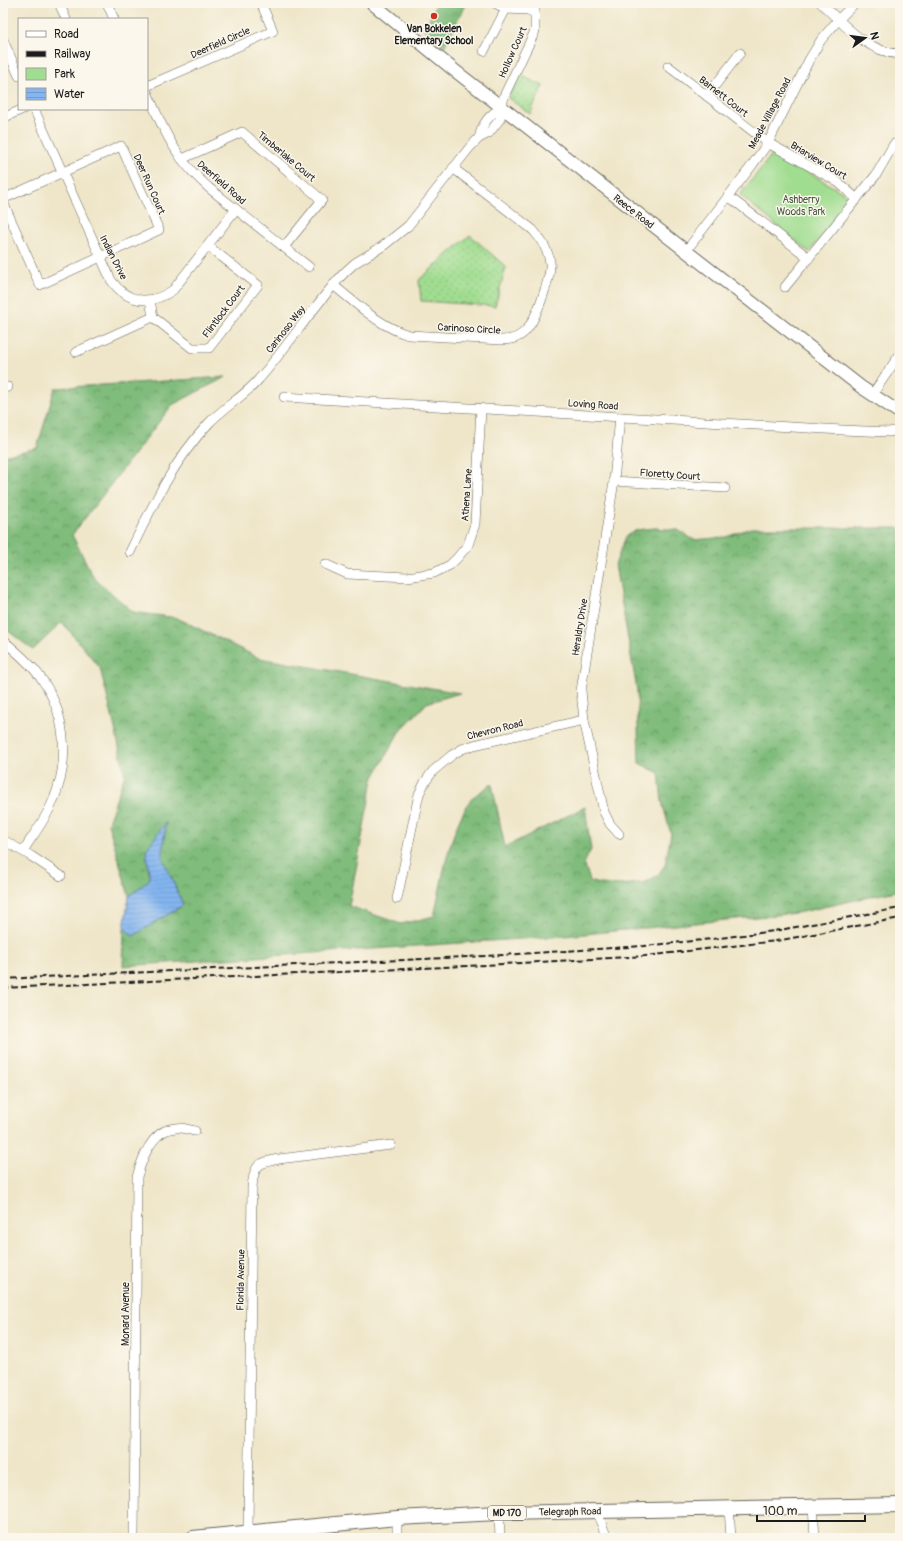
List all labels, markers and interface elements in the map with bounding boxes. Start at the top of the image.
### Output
marker: Van Bokkelen Elementary School [429,11,439,21]
legend [18,18,148,110]
north arrow [845,18,885,58]
place label: Van Bokkelen Elementary School [395,23,474,47]
street label: Deerfield Circle [189,24,252,61]
street label: Hollow Court [496,24,530,80]
text: Road [54,27,79,42]
text: N [867,31,882,41]
text: Railway [54,47,90,62]
text: Park [54,67,75,82]
street label: Barnett Court [696,74,751,120]
street label: Meade Village Road [746,76,794,151]
text: Water [54,87,85,102]
street label: Timberlake Court [255,129,318,185]
street label: Briarview Court [788,139,850,183]
street label: Deer Run Court [130,152,168,217]
street label: Deerfield Road [195,158,248,207]
street label: Reece Road [611,192,656,232]
park label: Ashberry Woods Park [777,194,826,218]
street label: Indian Drive [97,233,130,282]
street label: Flintlock Court [200,282,248,340]
street label: Carinoso Way [264,303,308,356]
street label: Carinoso Circle [437,321,501,337]
street label: Loving Road [567,397,619,413]
street label: Floretty Court [639,467,702,483]
street label: Athena Lane [459,468,475,522]
street label: Heraldry Drive [570,598,590,657]
street label: Chevron Road [466,717,525,743]
street label: Florida Avenue [234,1249,248,1311]
street label: Monard Avenue [120,1282,132,1346]
scale bar [757,1497,865,1523]
text: 100 m [763,1504,798,1519]
street label: Telegraph Road [539,1505,602,1519]
road number: MD 170 [488,1506,526,1520]

